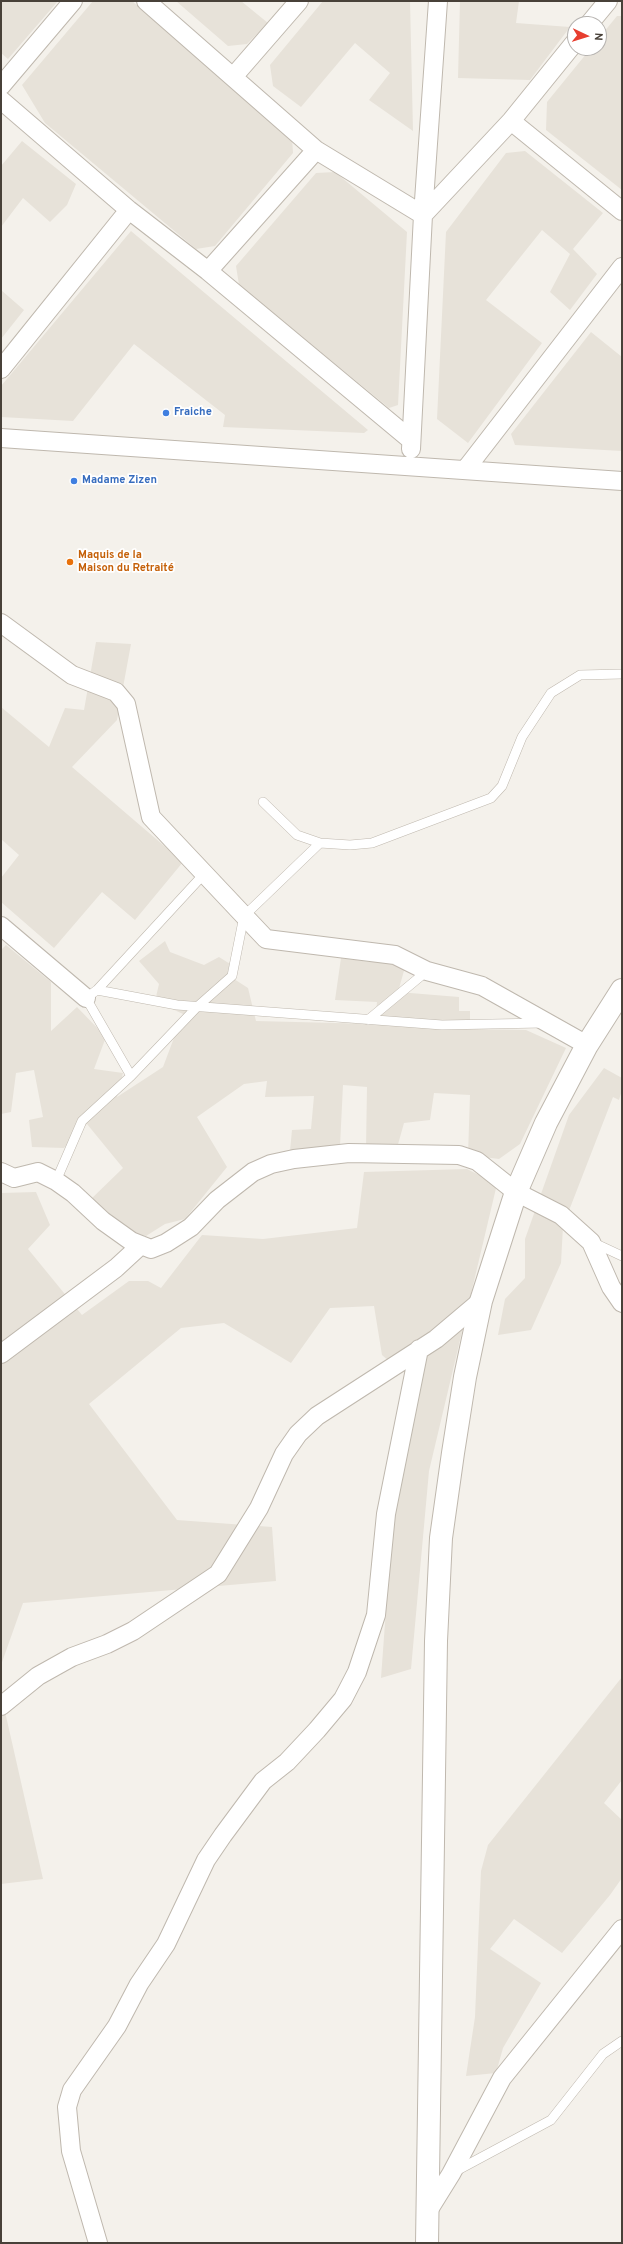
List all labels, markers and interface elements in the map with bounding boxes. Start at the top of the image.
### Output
north arrow [567,16,607,56]
text: N [591,32,605,41]
place label: Fraiche [174,406,212,420]
marker: Fraiche [161,408,171,418]
place label: Madame Zizen [82,474,157,488]
marker: Madame Zizen [69,476,79,486]
place label: Maquis de la Maison du Retraité [78,549,174,575]
marker: Maquis de la Maison du Retraité [65,557,75,567]

